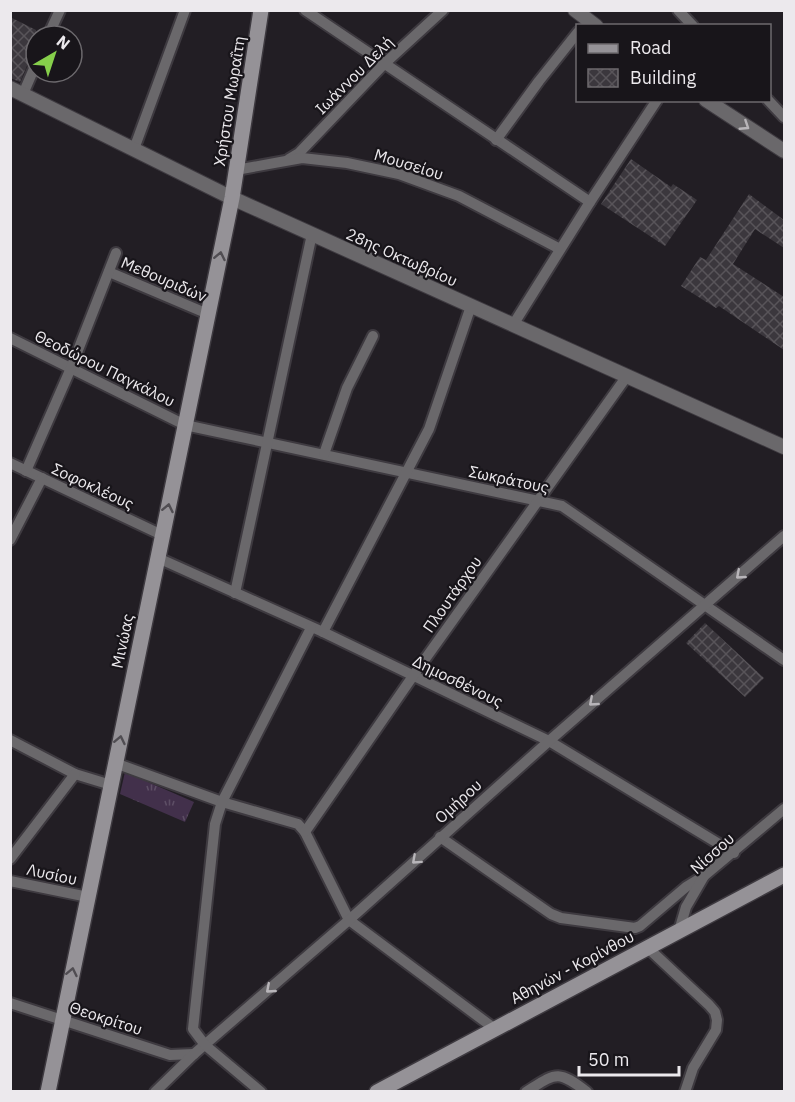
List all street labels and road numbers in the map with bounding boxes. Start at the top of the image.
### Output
street label: Ιωάννου Δελή [311,32,397,118]
street label: Χρήστου Μωραΐτη [209,34,249,168]
street label: Μουσείου [372,144,446,184]
street label: 28ης Οκτωβρίου [343,224,461,290]
street label: Μεθουριδών [118,252,210,306]
street label: Θεοδώρου Παγκάλου [31,325,179,411]
street label: Σοφοκλέους [49,458,138,514]
street label: Σωκράτους [467,461,551,497]
street label: Πλουτάρχου [418,552,486,636]
street label: Μινώας [106,612,138,670]
street label: Δημοσθένους [409,650,507,712]
street label: Ομήρου [430,775,486,827]
street label: Νίσσου [686,828,738,878]
street label: Λυσίου [25,859,79,889]
street label: Αθηνών - Κορίνθου [507,926,637,1008]
street label: Θεοκρίτου [67,997,145,1039]

